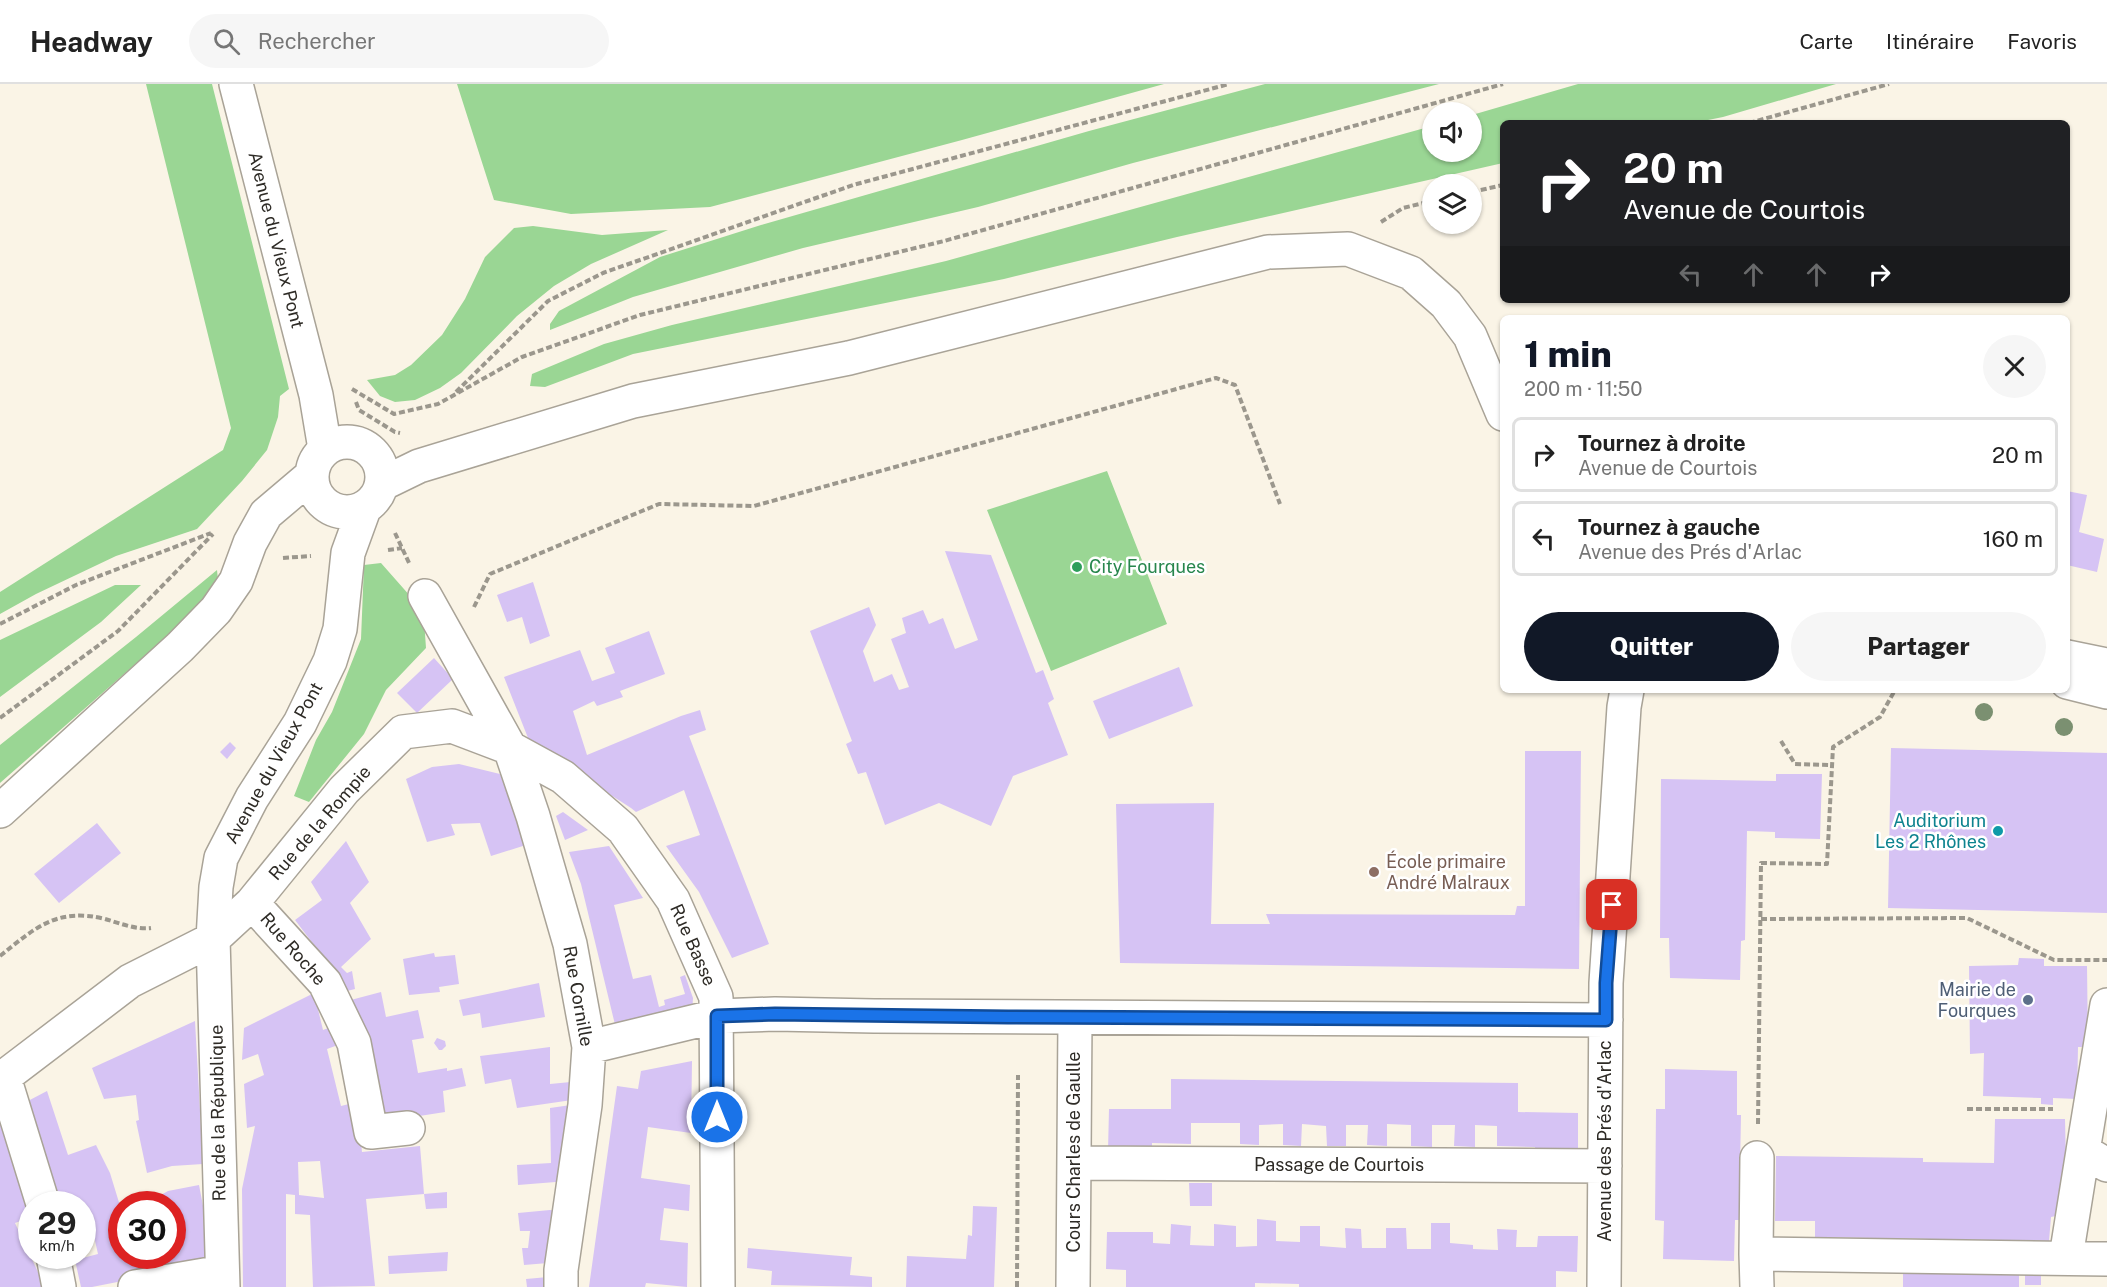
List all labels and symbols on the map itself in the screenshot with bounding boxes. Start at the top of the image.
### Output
street label: Avenue du Vieux Pont [244,149,309,330]
place label: City Fourques [1089,556,1205,577]
marker: City Fourques [1070,560,1084,574]
street label: Avenue du Vieux Pont [220,678,327,847]
street label: Rue de la Rompie [264,761,375,884]
place label: Auditorium Les 2 Rhônes [1875,810,1986,852]
marker: Auditorium Les 2 Rhônes [1991,824,2005,838]
place label: École primaire André Malraux [1386,850,1510,893]
marker: École primaire André Malraux [1367,865,1381,879]
pin [1586,879,1637,930]
street label: Rue Basse [666,901,721,989]
street label: Rue Roche [256,908,331,989]
street label: Rue Cornille [559,944,598,1048]
place label: Mairie de Fourques [1938,979,2016,1021]
marker: Mairie de Fourques [2021,993,2035,1007]
street label: Rue de la République [205,1024,230,1202]
street label: Avenue des Prés d'Arlac [1594,1040,1615,1242]
street label: Cours Charles de Gaulle [1063,1052,1084,1252]
position arrow [685,1085,749,1149]
street label: Passage de Courtois [1254,1154,1424,1175]
speed limit sign: 30 [108,1191,186,1269]

